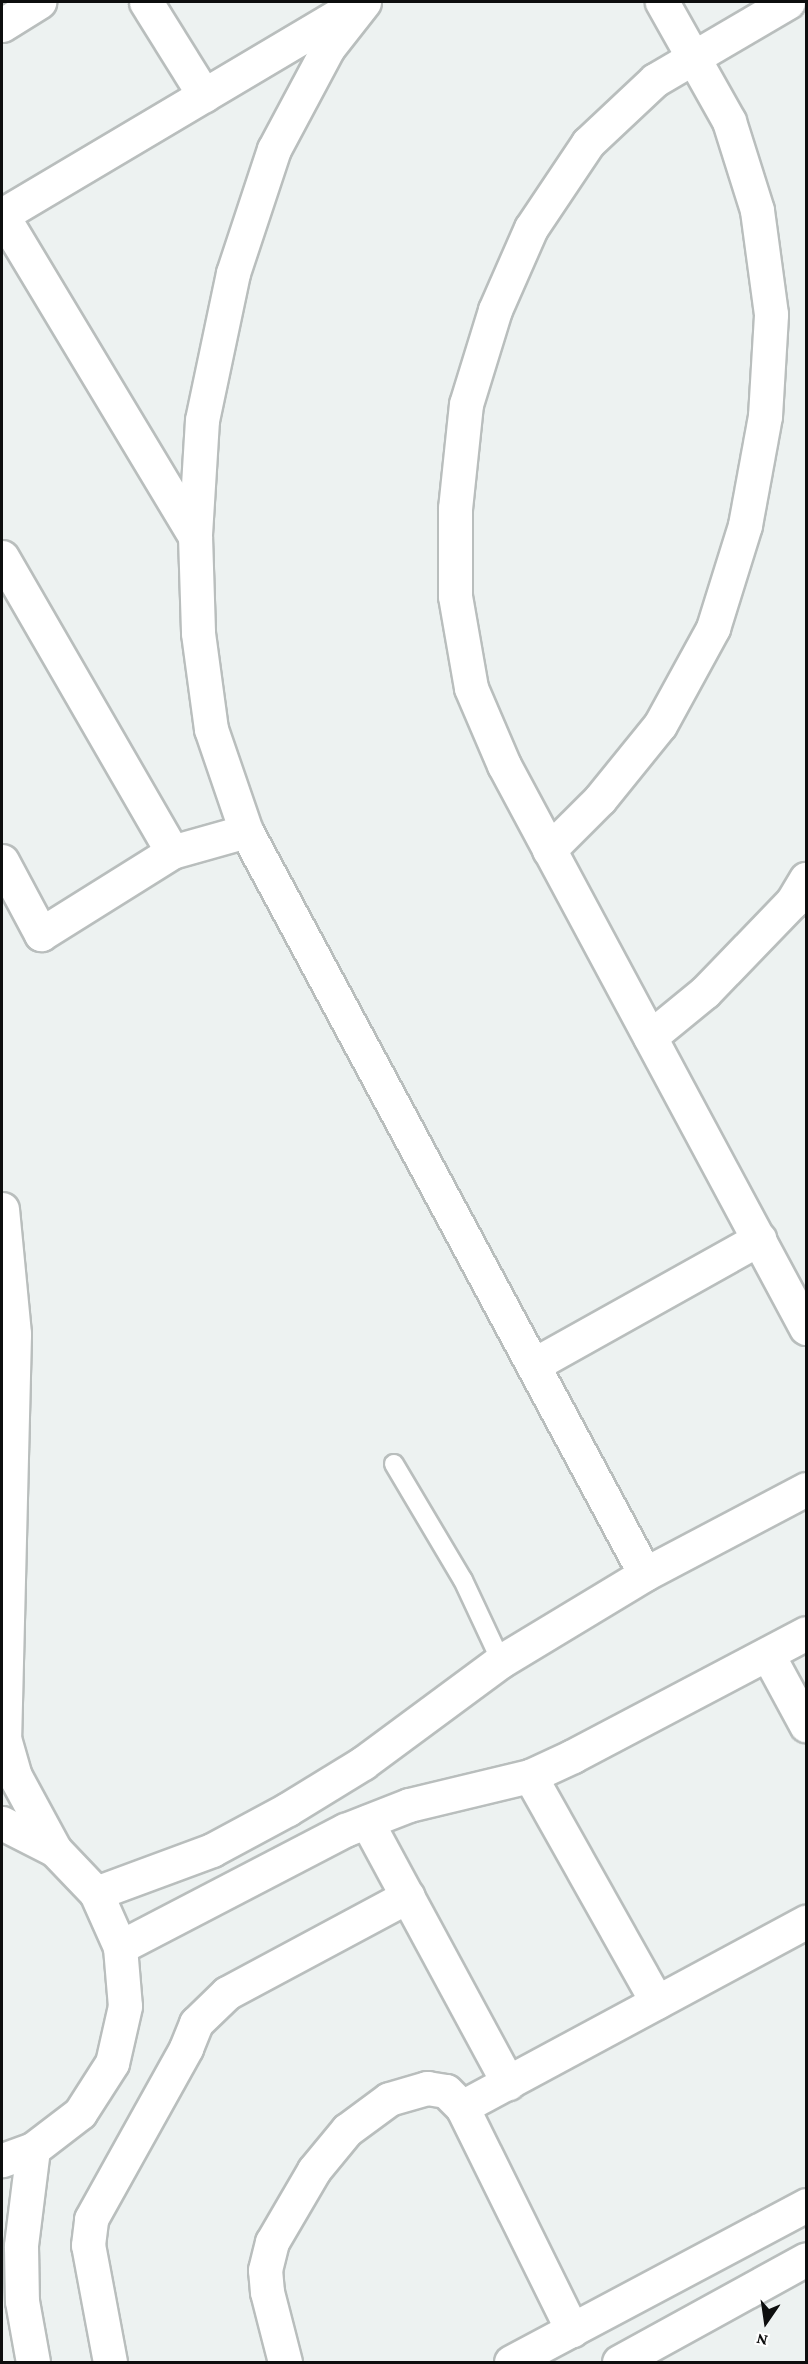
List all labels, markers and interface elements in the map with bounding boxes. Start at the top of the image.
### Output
north arrow [736,2292,796,2352]
text: N [755,2331,769,2350]

